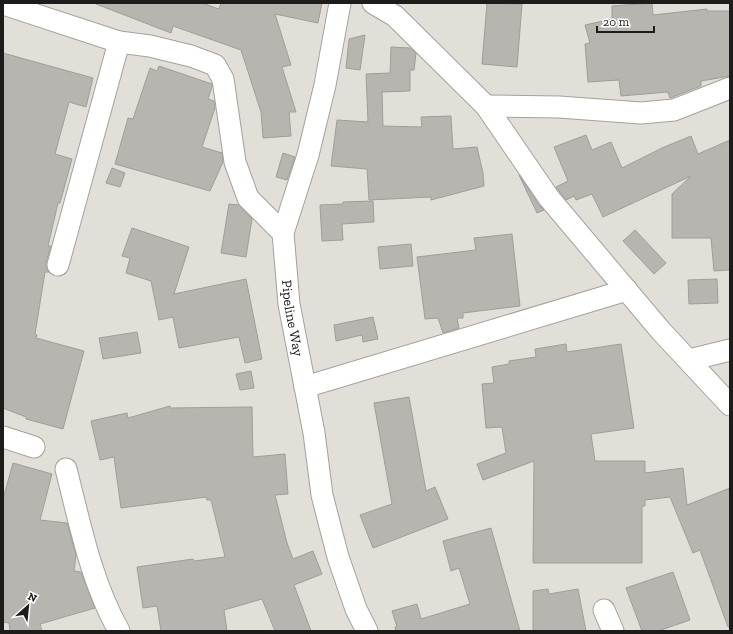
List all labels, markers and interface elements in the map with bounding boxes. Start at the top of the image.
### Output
scale bar [597,8,654,34]
text: 20 m [603,15,630,29]
street label: Pipeline Way [278,279,308,359]
north arrow [8,586,48,626]
text: N [26,590,40,606]

